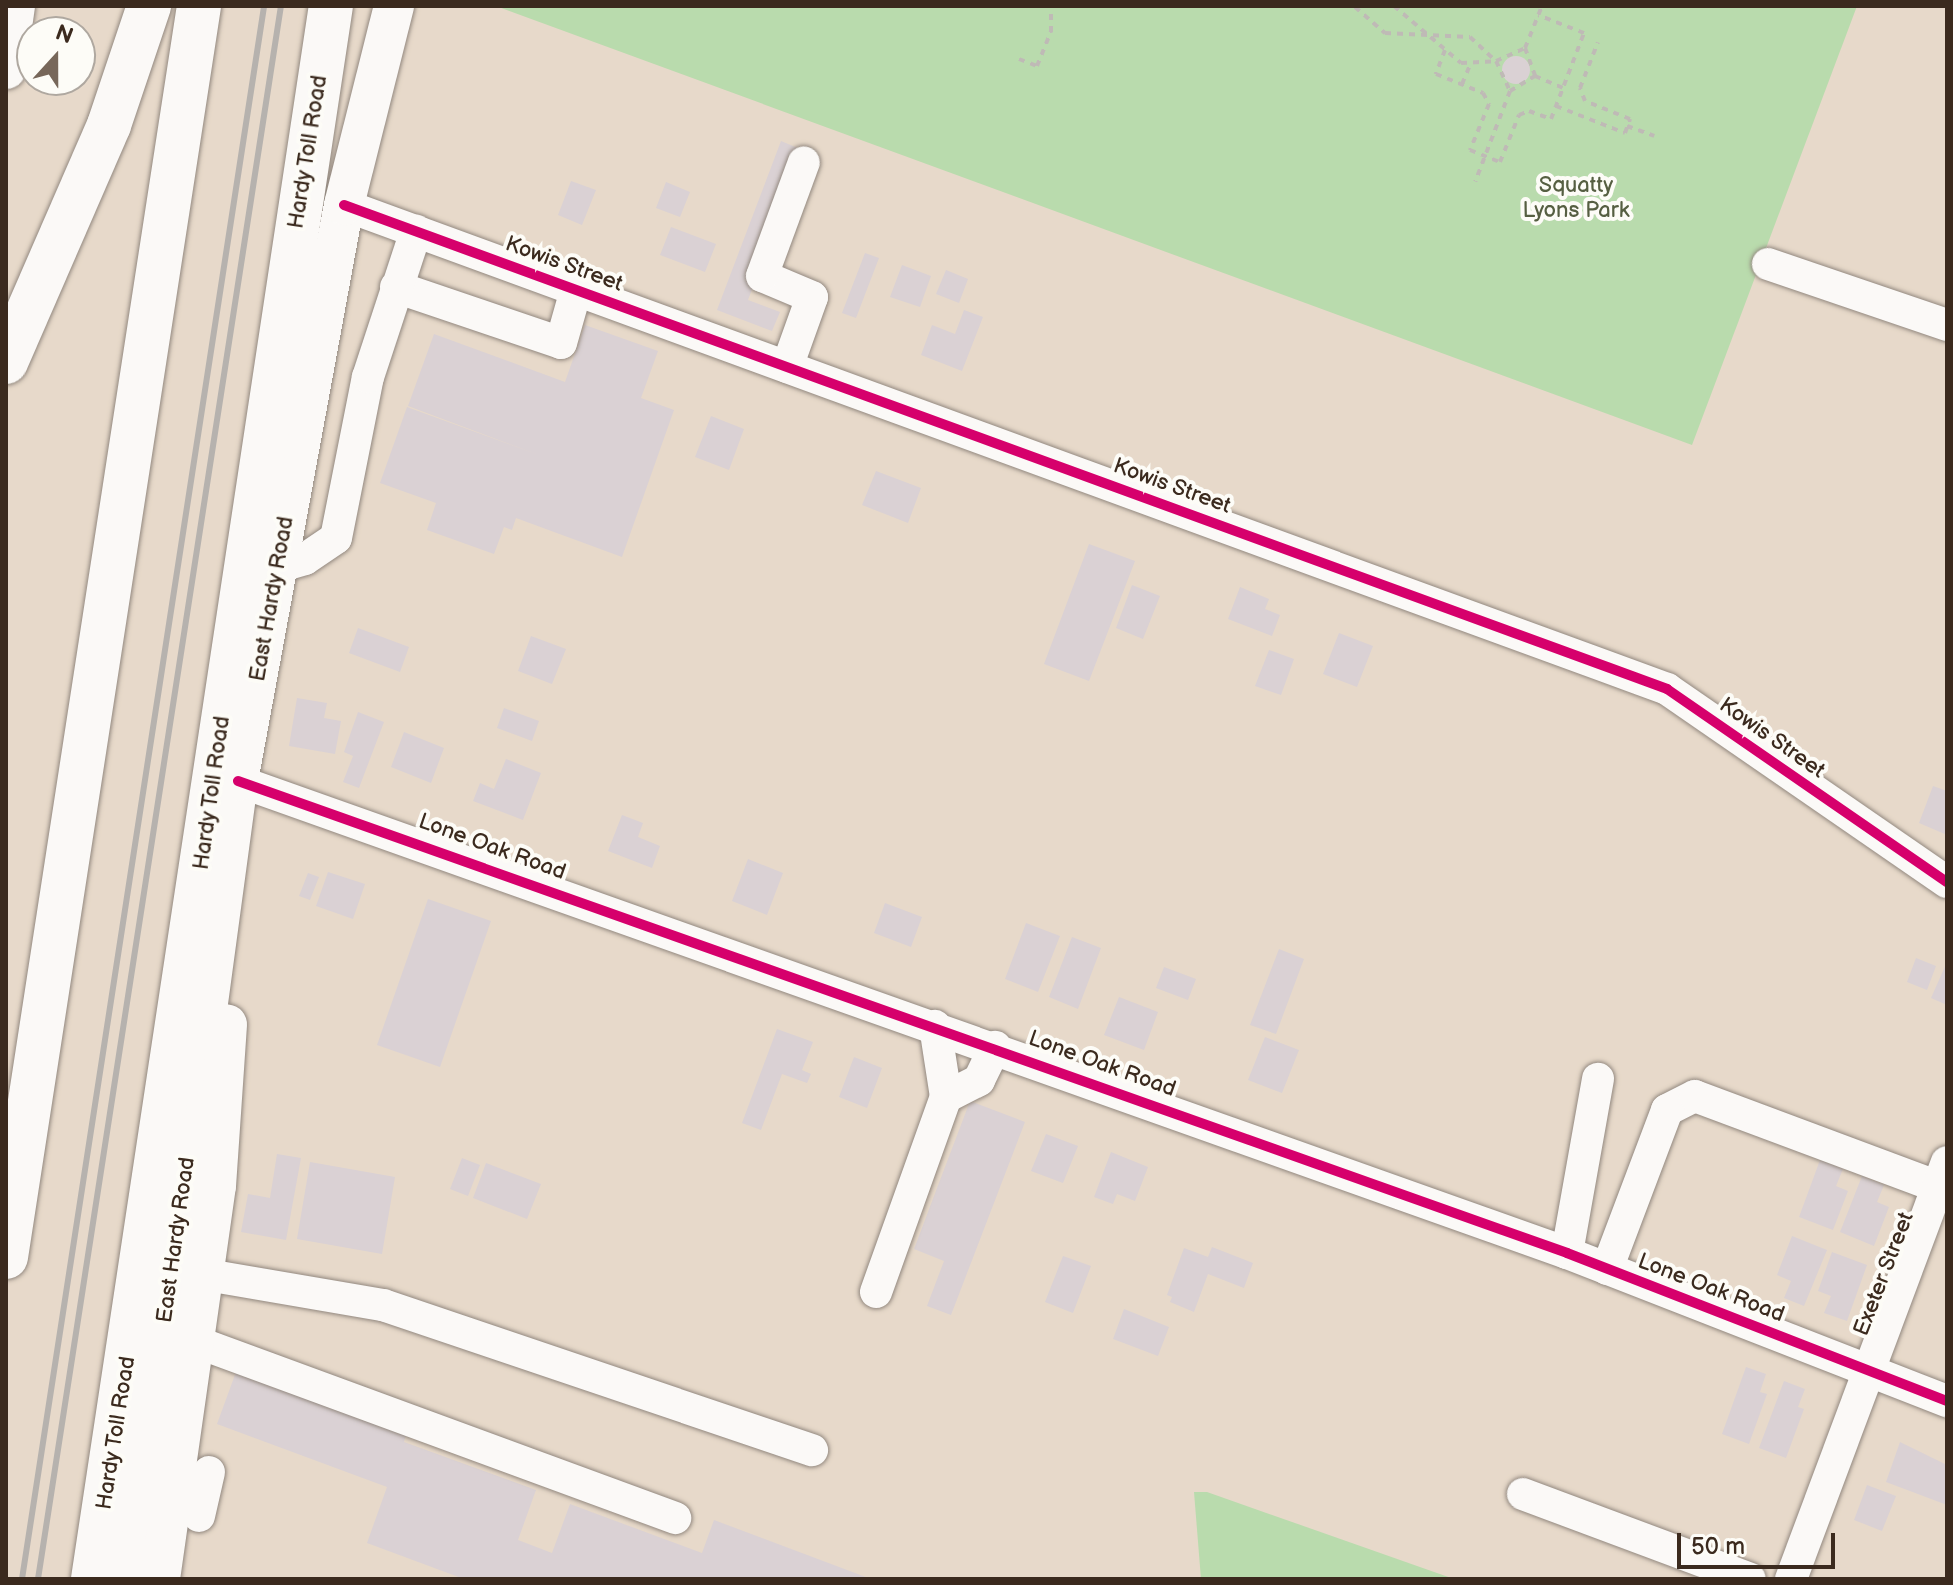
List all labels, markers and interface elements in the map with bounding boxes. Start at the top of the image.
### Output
north arrow [16,16,96,96]
text: N [52,19,77,51]
street label: Hardy Toll Road [283,72,333,232]
park label: Squatty Lyons Park [1523,172,1629,224]
street label: Kowis Street [501,230,627,298]
street label: Kowis Street [1109,452,1235,520]
street label: East Hardy Road [244,514,300,684]
street label: Kowis Street [1714,692,1830,784]
street label: Hardy Toll Road [188,713,236,873]
street label: Lone Oak Road [415,808,569,886]
street label: Lone Oak Road [1025,1025,1179,1103]
street label: East Hardy Road [151,1155,201,1325]
street label: Exeter Street [1848,1208,1920,1340]
street label: Lone Oak Road [1634,1248,1788,1328]
street label: Hardy Toll Road [91,1353,141,1513]
scale bar [1681,1517,1839,1567]
text: 50 m [1691,1532,1745,1561]

